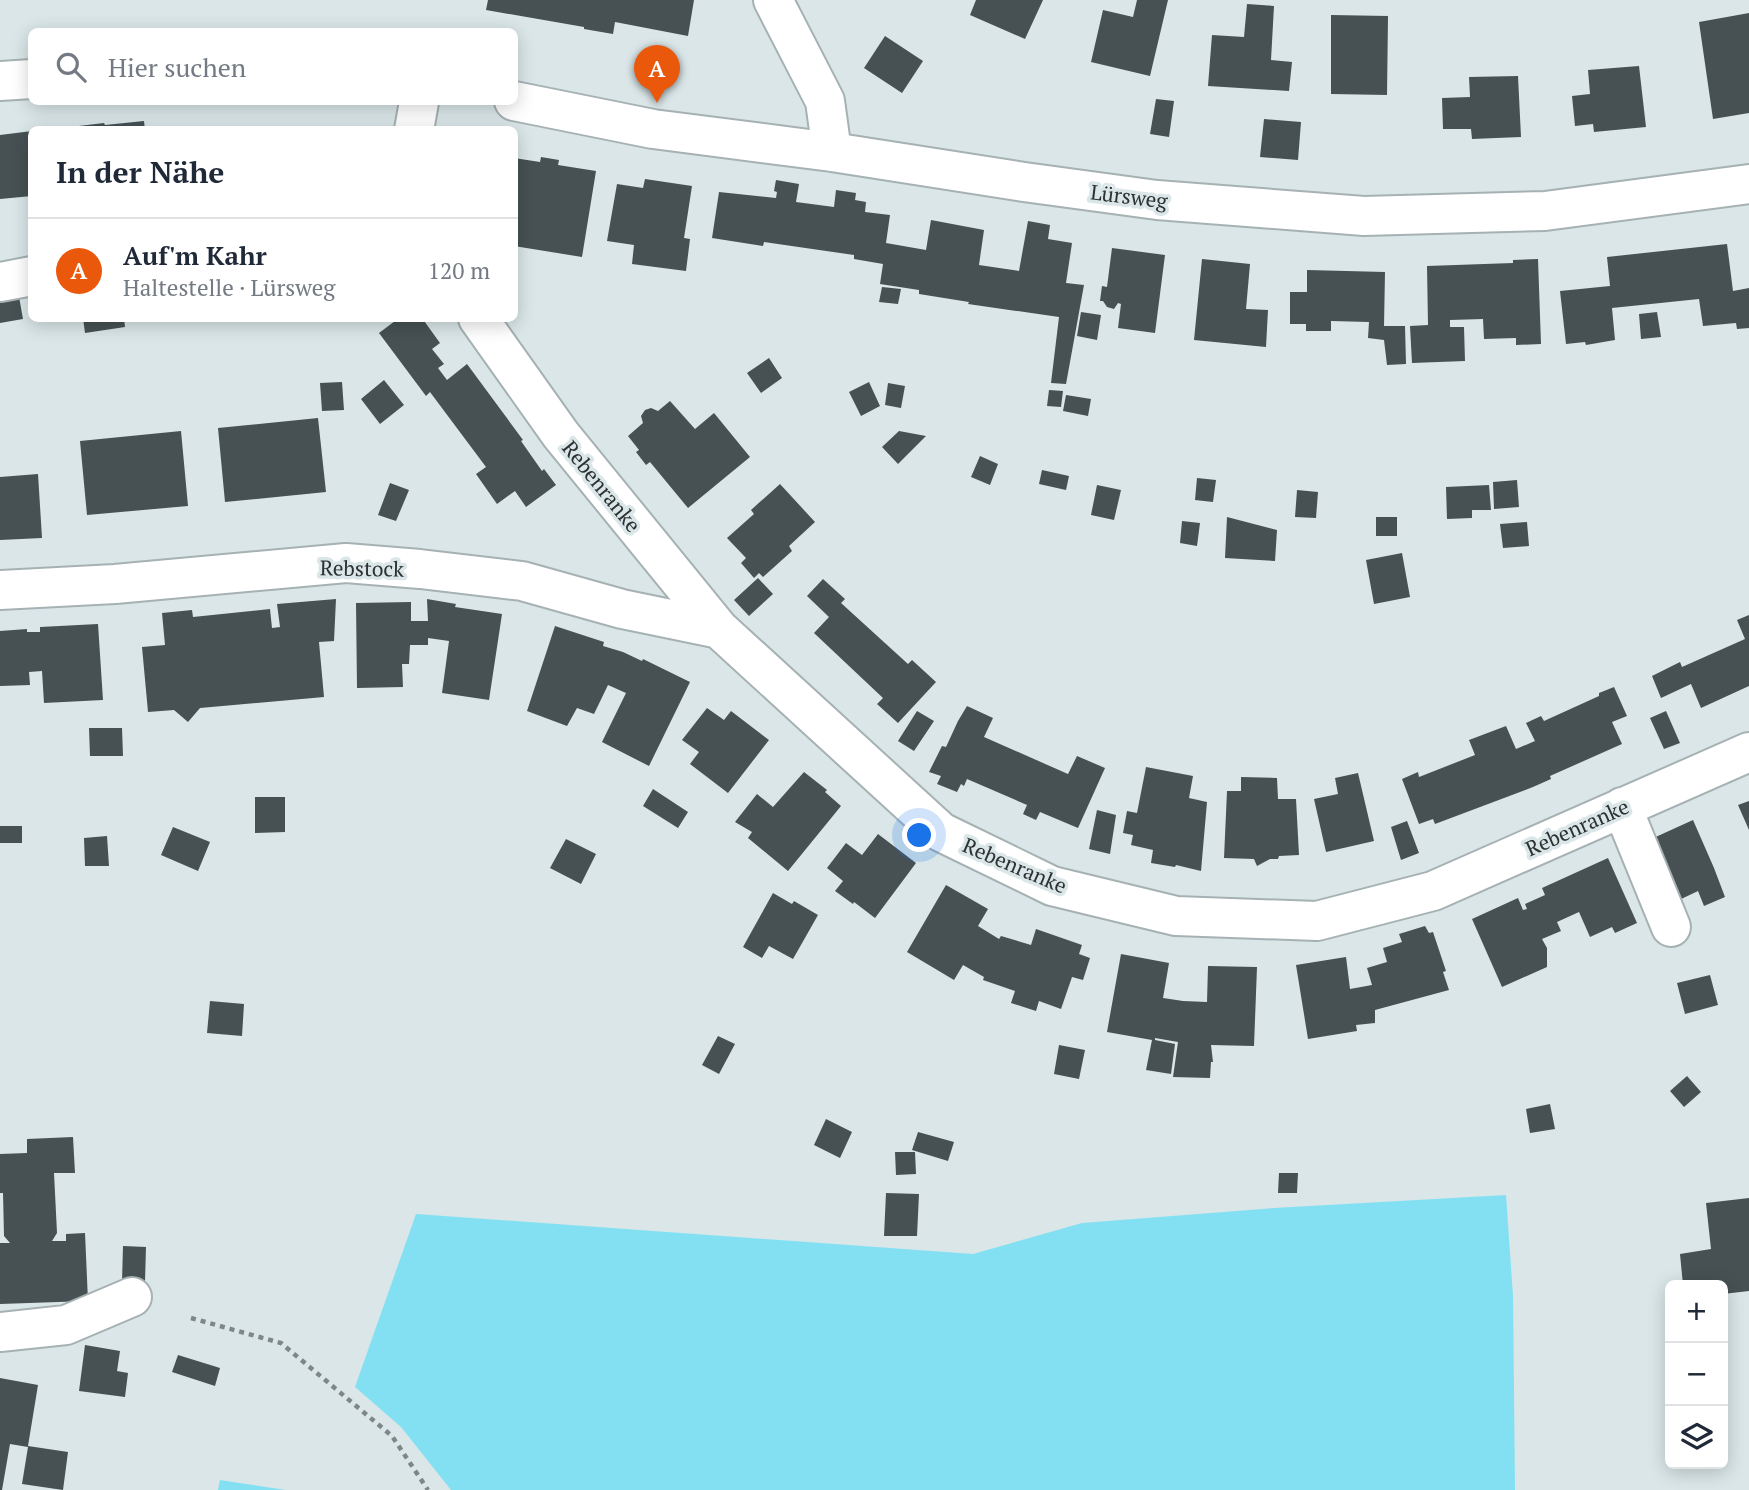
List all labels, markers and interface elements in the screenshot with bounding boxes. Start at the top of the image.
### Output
search box [28,28,518,105]
pin: A [634,45,680,103]
icon: search [52,48,90,86]
text: Hier suchen [108,50,246,84]
text: In der Nähe [56,152,224,192]
street label: Lürsweg [1089,177,1170,215]
text: Auf'm Kahr [123,238,267,272]
text: A [71,255,87,286]
text: 120 m [428,255,490,286]
text: Haltestelle · Lürsweg [123,272,335,303]
street label: Rebenranke [556,434,648,538]
street label: Rebstock [320,553,404,583]
street label: Rebenranke [1521,792,1633,862]
your location [902,818,936,852]
street label: Rebenranke [959,831,1071,899]
map controls [1665,1280,1728,1469]
button: + [1665,1280,1728,1343]
button: − [1665,1343,1728,1406]
button: layers [1665,1406,1728,1469]

